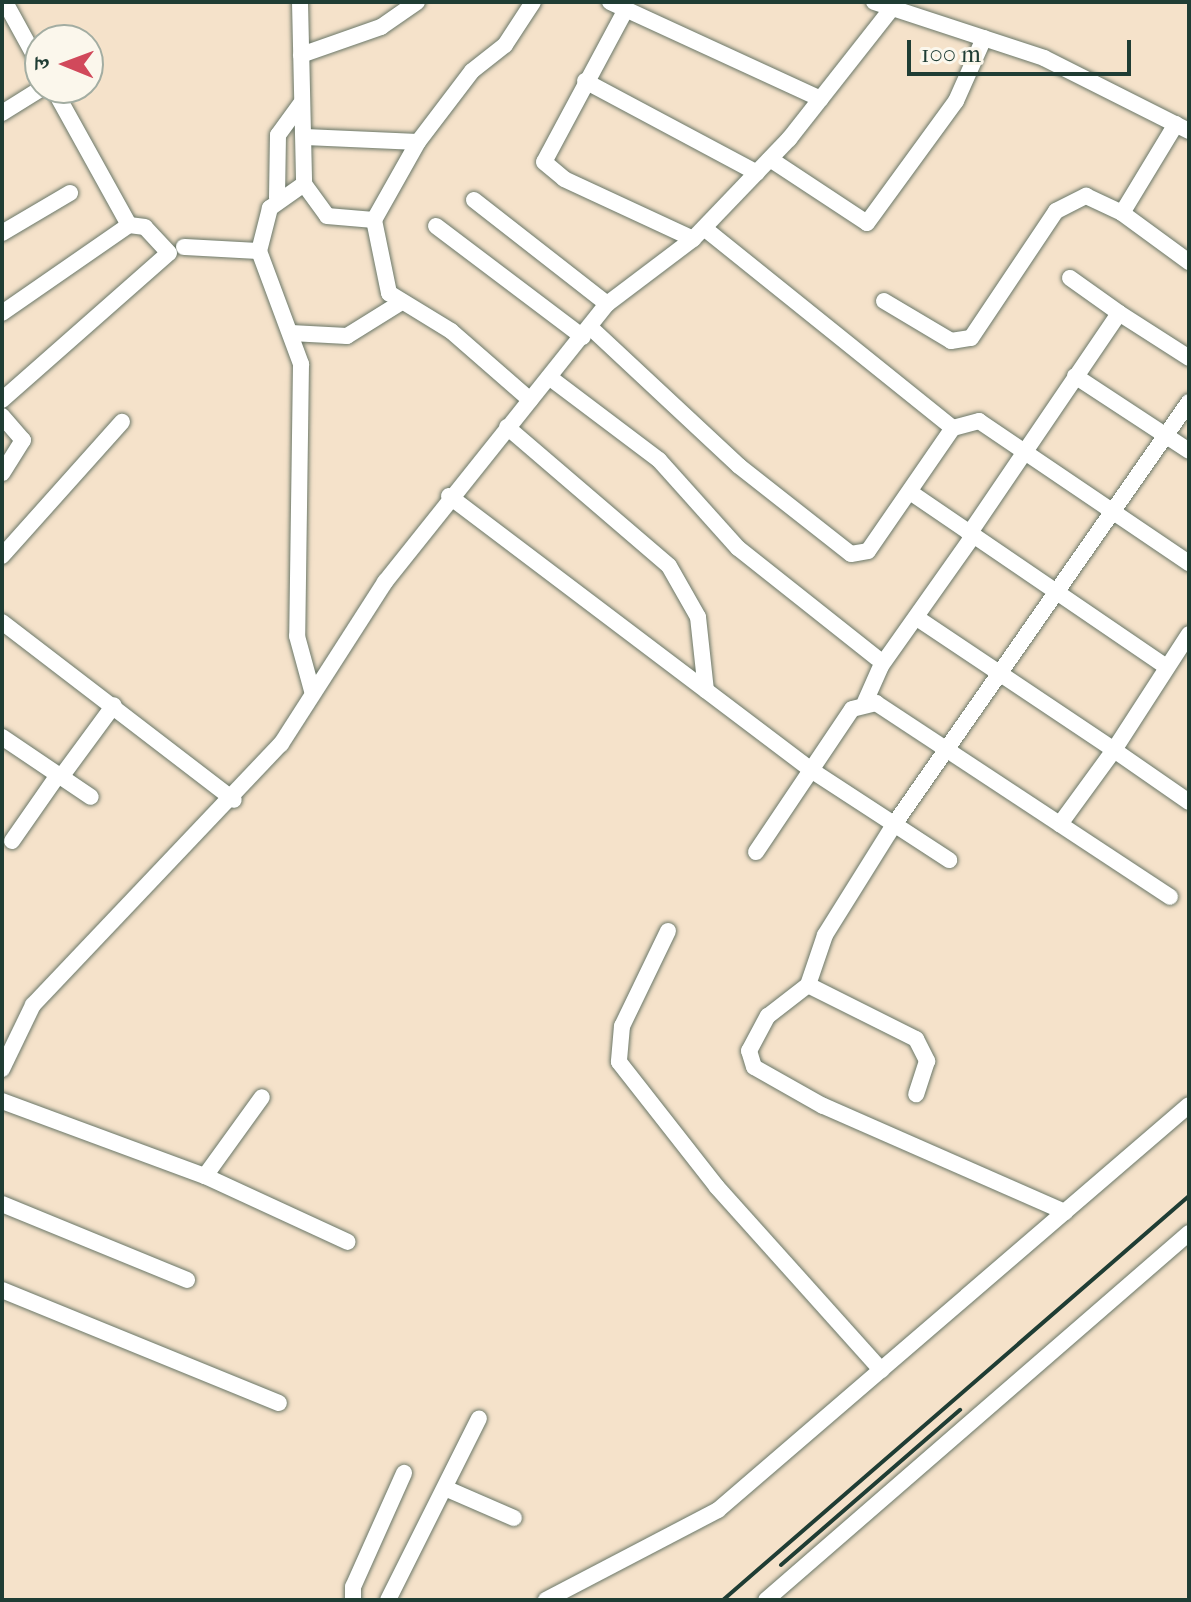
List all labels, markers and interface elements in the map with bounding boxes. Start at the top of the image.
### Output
north arrow [24,24,104,104]
scale bar [911,24,1135,74]
text: 100 m [921,40,981,68]
text: उ [29,58,55,69]

